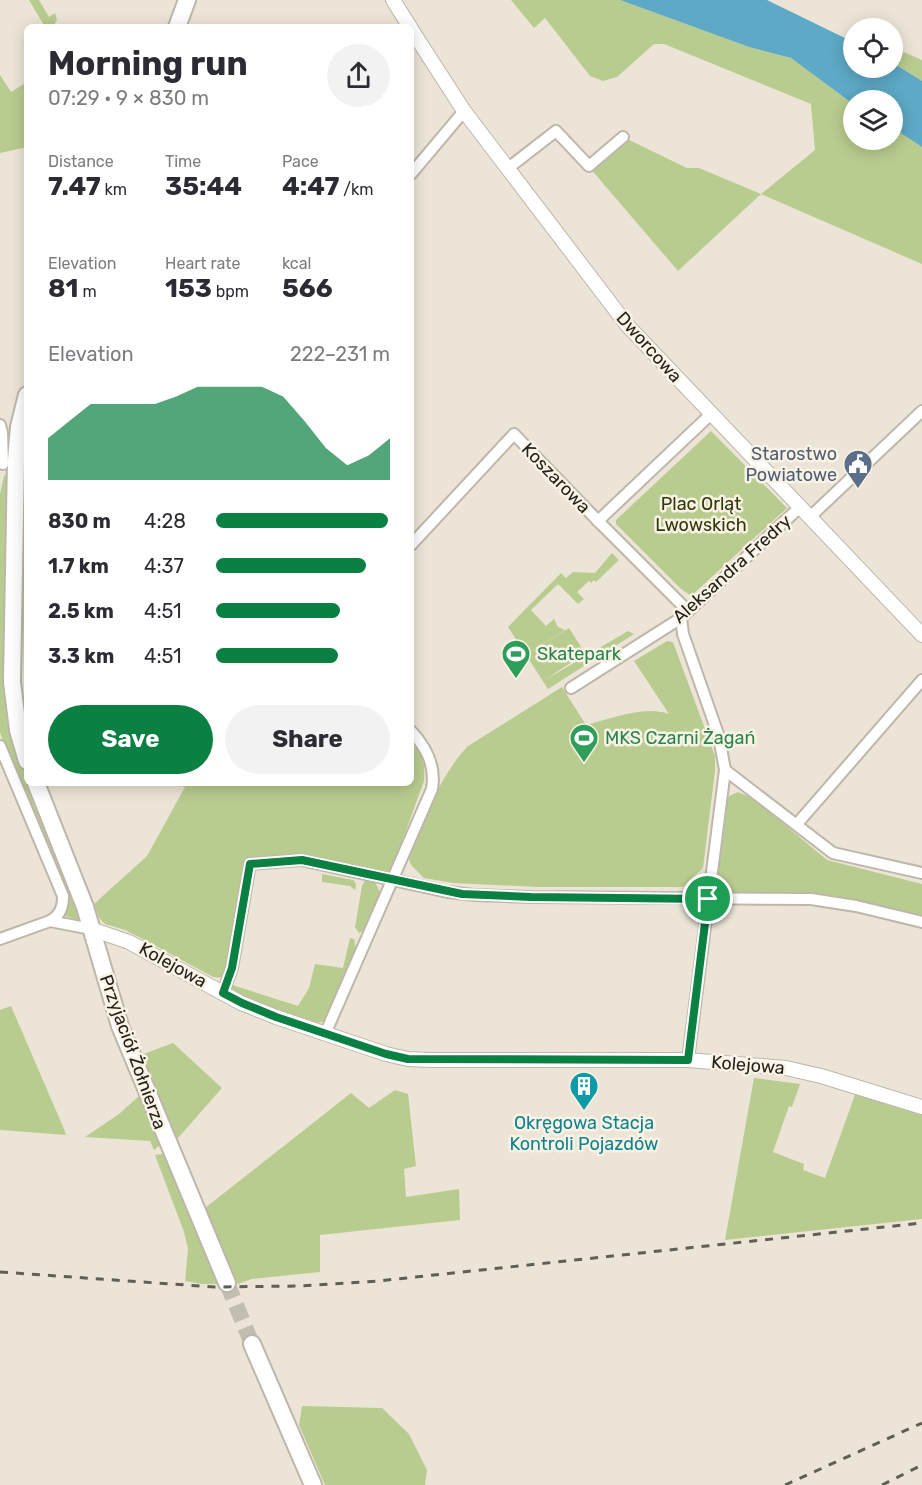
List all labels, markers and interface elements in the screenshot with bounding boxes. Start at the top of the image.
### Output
map controls [843,18,903,150]
button: locate [843,18,903,78]
text: Morning run [48,44,248,83]
button: share [327,44,390,107]
text: 07:29 · 9 × 830 m [48,86,209,110]
button: layers [843,90,903,150]
text: Distance [48,152,114,171]
text: Time [165,152,201,171]
text: Pace [282,152,319,171]
text: 7.47 [48,171,101,202]
text: 35:44 [165,171,242,202]
text: 4:47 [282,171,339,202]
text: km [101,180,127,199]
text: /km [339,180,374,199]
text: Elevation [48,254,117,273]
text: Heart rate [165,254,240,273]
text: kcal [282,254,311,273]
text: 81 [48,273,79,304]
text: 153 [165,273,212,304]
text: 566 [282,273,333,304]
text: m [79,282,97,301]
text: bpm [212,282,249,301]
street label: Dworcowa [611,307,687,387]
text: Elevation [48,342,134,366]
text: 222–231 m [290,342,390,366]
street label: Koszarowa [517,438,595,518]
place label: Starostwo Powiatowe [745,443,837,486]
public building icon: Starostwo Powiatowe [842,448,874,490]
park label: Plac Orląt Lwowskich [655,493,747,536]
text: 830 m [48,509,111,533]
text: 4:28 [144,509,186,533]
street label: Aleksandra Fredry [668,510,796,628]
text: 1.7 km [48,554,109,578]
text: 4:37 [144,554,184,578]
text: 2.5 km [48,599,114,623]
text: 4:51 [144,599,182,623]
sports icon: Skatepark [500,638,532,680]
place label: Skatepark [537,643,622,665]
text: 3.3 km [48,644,114,668]
text: 4:51 [144,644,182,668]
button: Save [48,705,213,774]
button: Share [225,705,390,774]
sports icon: MKS Czarni Żagań [568,722,600,764]
place label: MKS Czarni Żagań [605,727,755,749]
pin [682,873,733,924]
icon: arrive [691,882,724,915]
street label: Kolejowa [135,937,211,993]
street label: Przyjaciół Żołnierza [95,972,171,1132]
street label: Kolejowa [710,1051,786,1079]
building icon: Okręgowa Stacja Kontroli Pojazdów [568,1070,600,1112]
place label: Okręgowa Stacja Kontroli Pojazdów [509,1112,659,1155]

